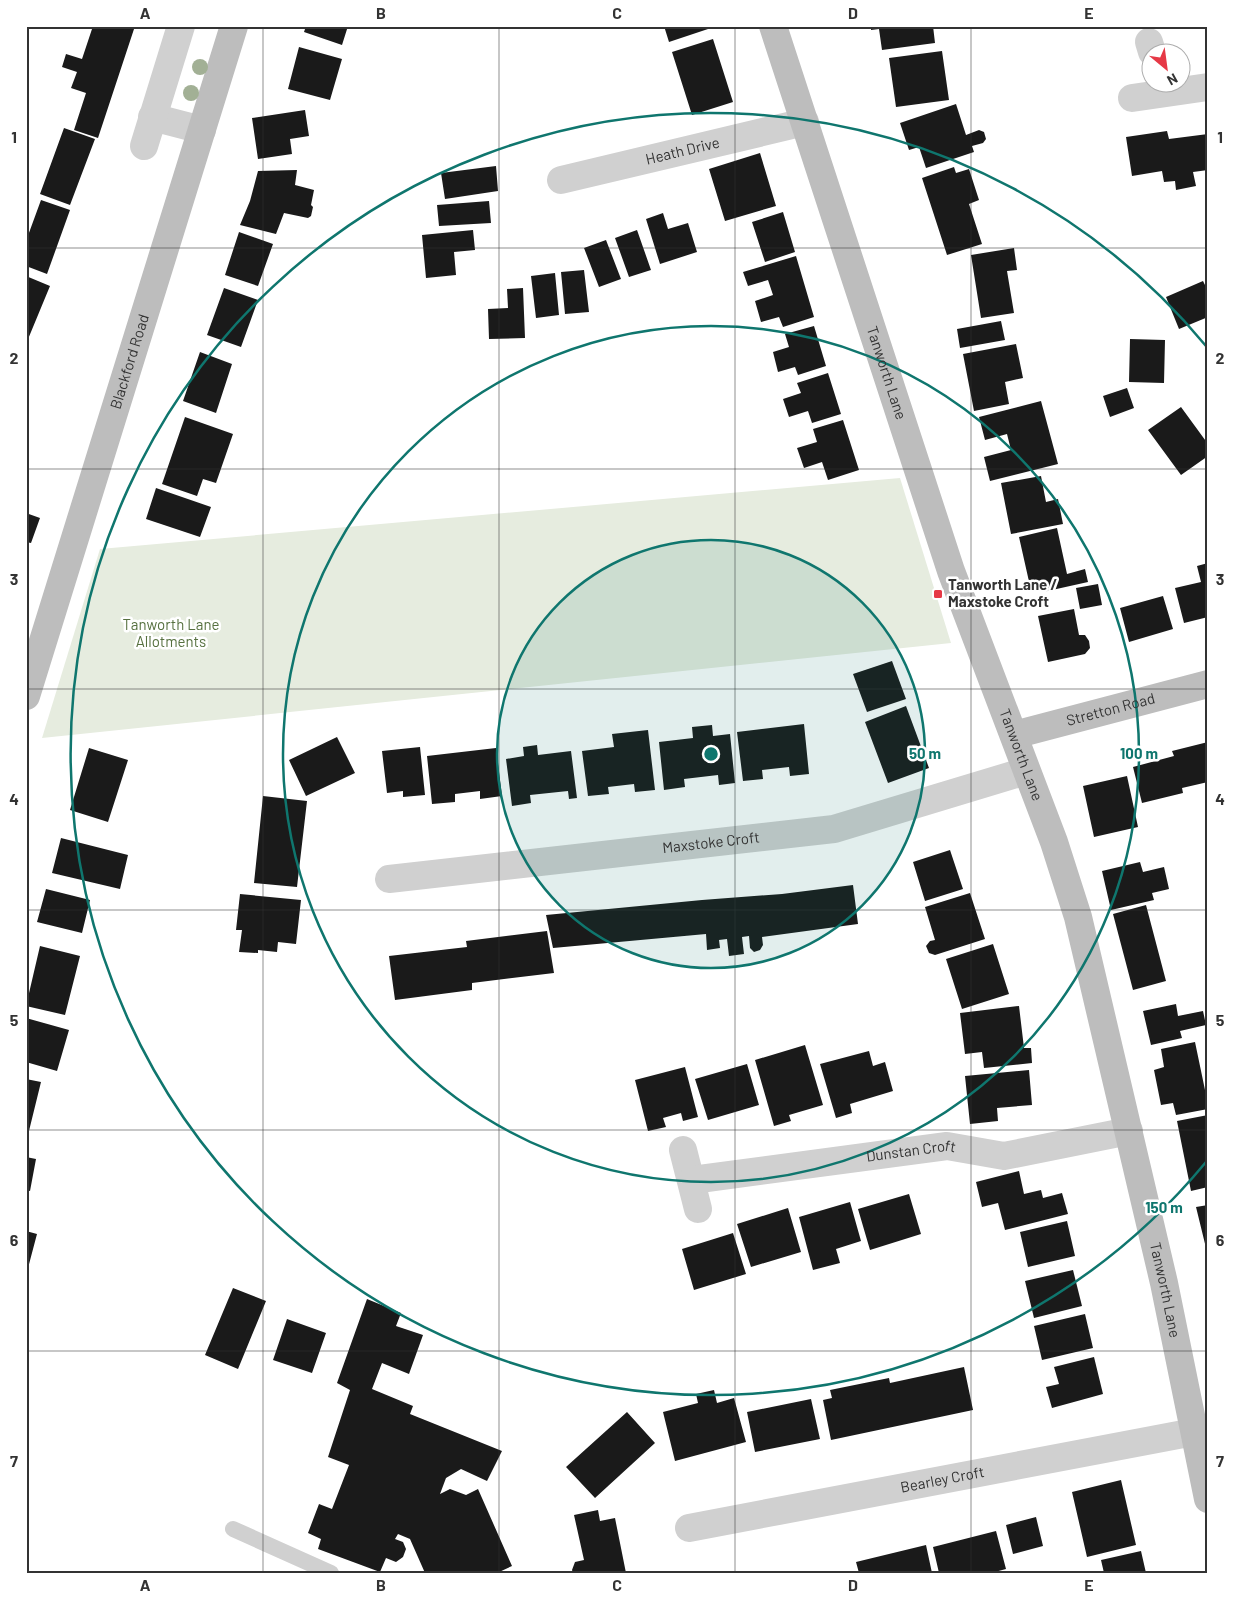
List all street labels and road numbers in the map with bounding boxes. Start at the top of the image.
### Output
street label: Heath Drive [644,133,721,168]
street label: Blackford Road [106,312,152,411]
street label: Tanworth Lane [864,324,911,422]
street label: Stretton Road [1064,688,1157,729]
street label: Tanworth Lane [996,706,1047,803]
street label: Maxstoke Croft [661,827,760,856]
street label: Dunstan Croft [865,1136,957,1165]
street label: Tanworth Lane [1147,1240,1185,1339]
street label: Bearley Croft [899,1462,986,1496]

